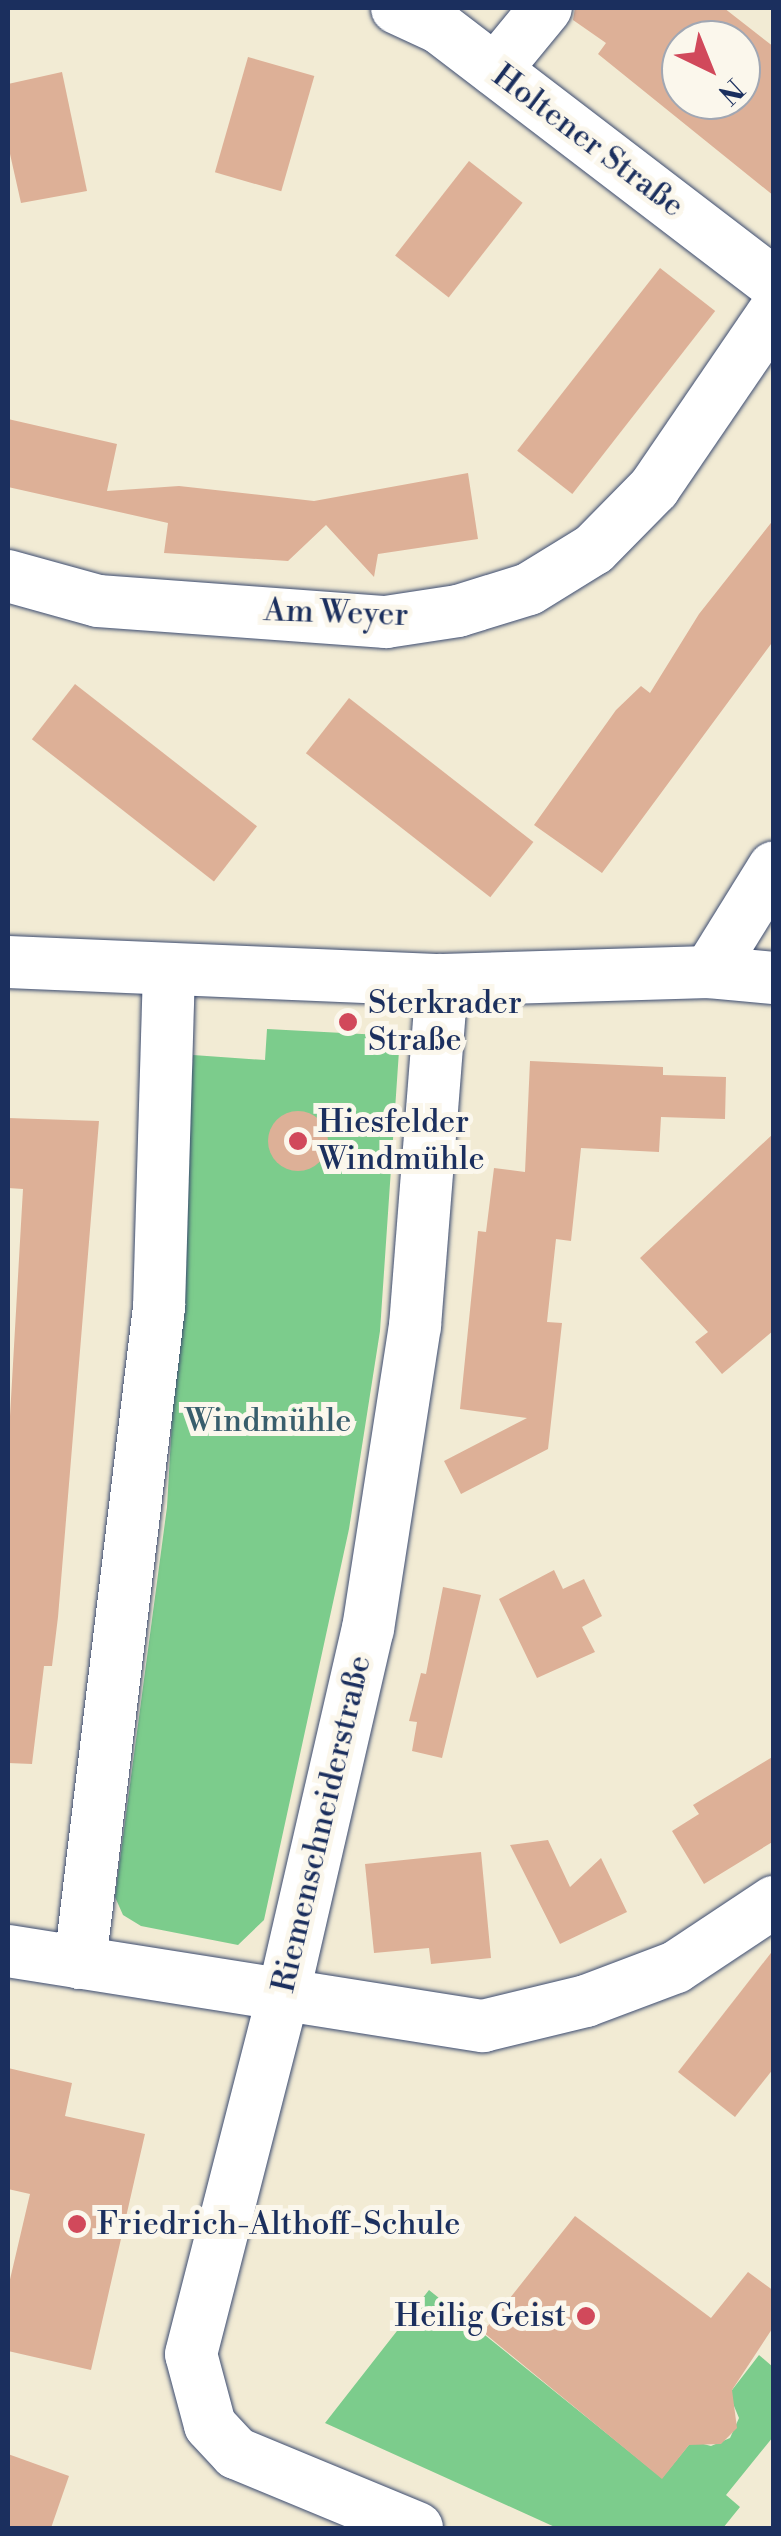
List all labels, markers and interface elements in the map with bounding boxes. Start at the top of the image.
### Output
north arrow [661,20,761,120]
street label: Holtener Straße [485,57,691,225]
text: N [710,70,750,111]
street label: Am Weyer [263,591,409,635]
place label: Sterkrader Straße [368,985,522,1060]
marker: Sterkrader Straße [337,1011,359,1033]
place label: Hiesfelder Windmühle [318,1104,485,1179]
marker: Hiesfelder Windmühle [287,1130,309,1152]
park label: Windmühle [185,1402,351,1440]
street label: Riemenschneiderstraße [265,1652,379,1996]
place label: Friedrich-Althoff-Schule [97,2205,460,2243]
marker: Friedrich-Althoff-Schule [66,2213,88,2235]
place label: Heilig Geist [395,2297,566,2335]
marker: Heilig Geist [575,2305,597,2327]

